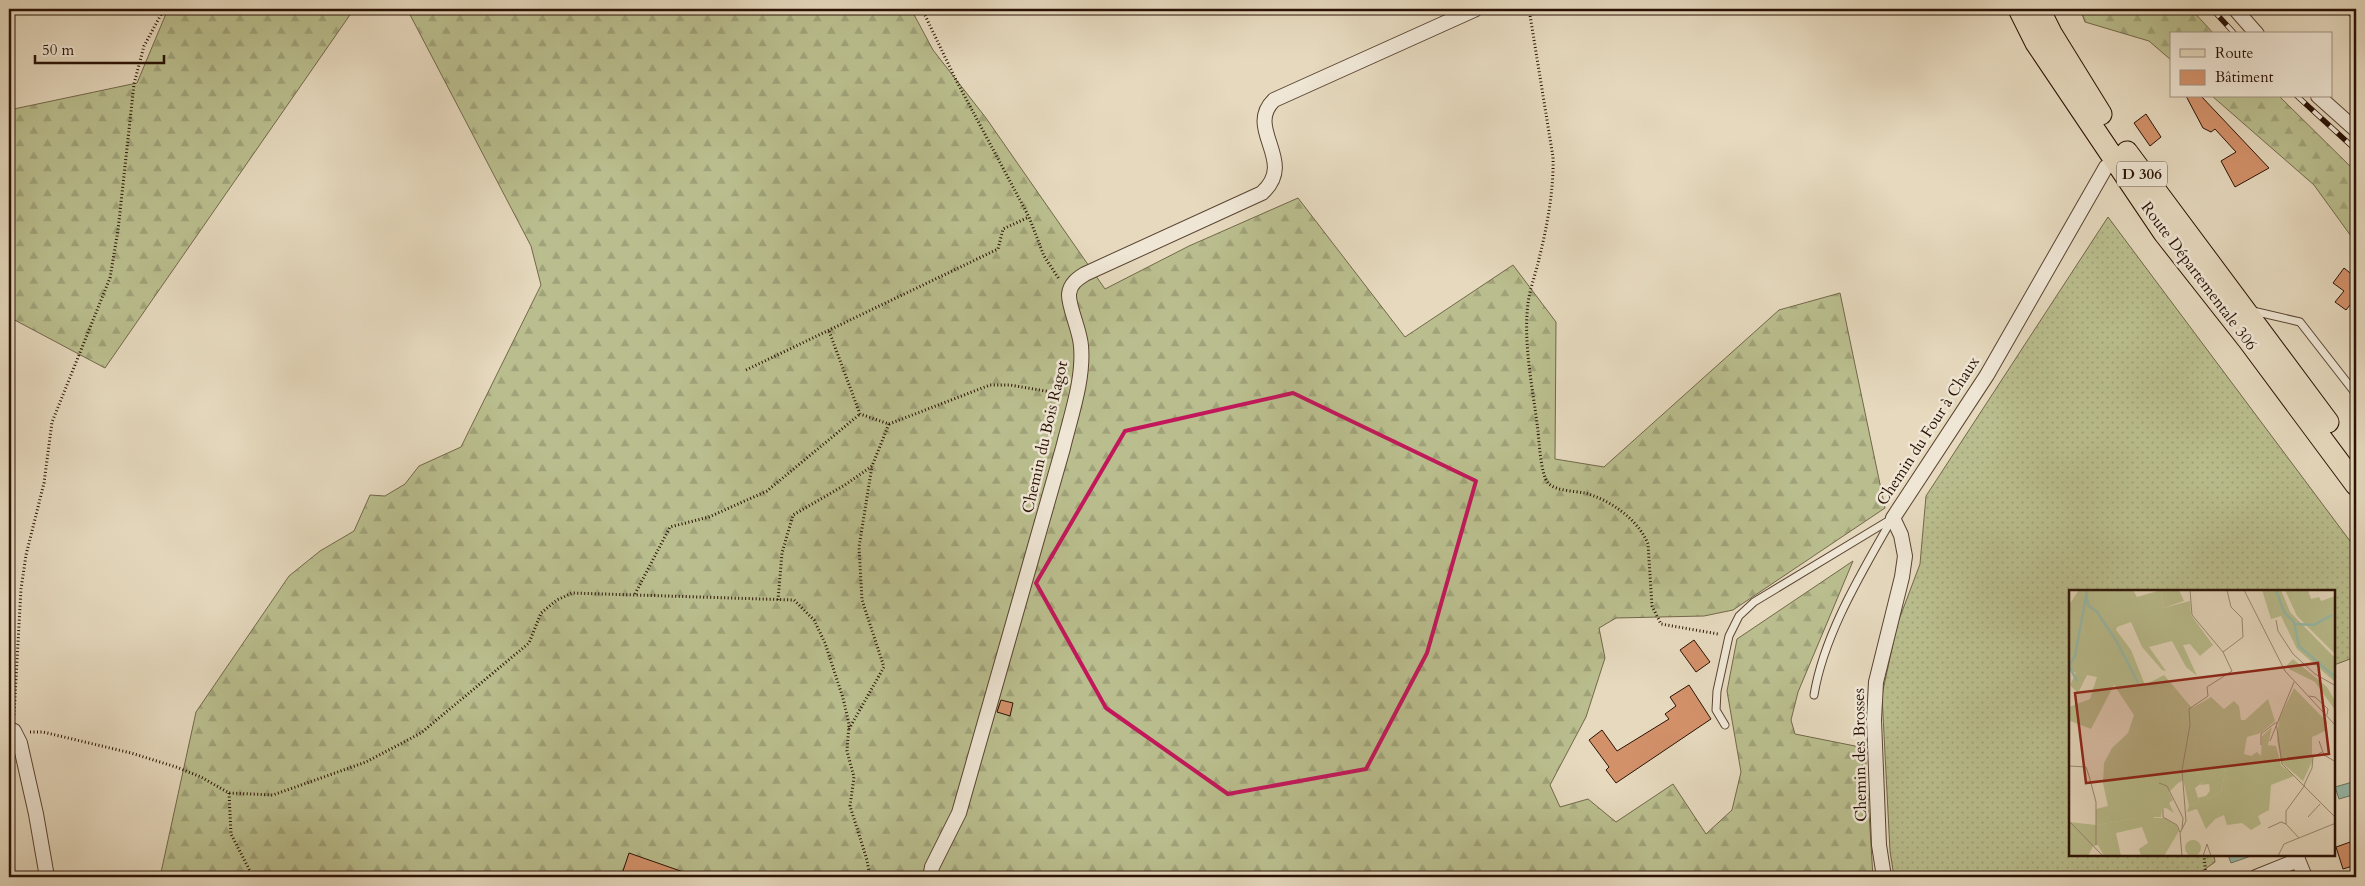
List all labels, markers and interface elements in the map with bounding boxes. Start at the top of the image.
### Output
scale bar [35,32,164,64]
legend [2170,32,2332,98]
text: 50 m [42,40,74,60]
text: Route [2215,43,2253,63]
text: Bâtiment [2215,67,2274,87]
road number: D 306 [2117,162,2167,186]
street label: Route Départementale 306 [2136,197,2262,355]
street label: Chemin du Four à Chaux [1871,352,1985,510]
street label: Chemin du Bois Ragot [1017,359,1073,515]
inset map [2069,590,2335,856]
street label: Chemin des Brosses [1848,688,1872,822]

